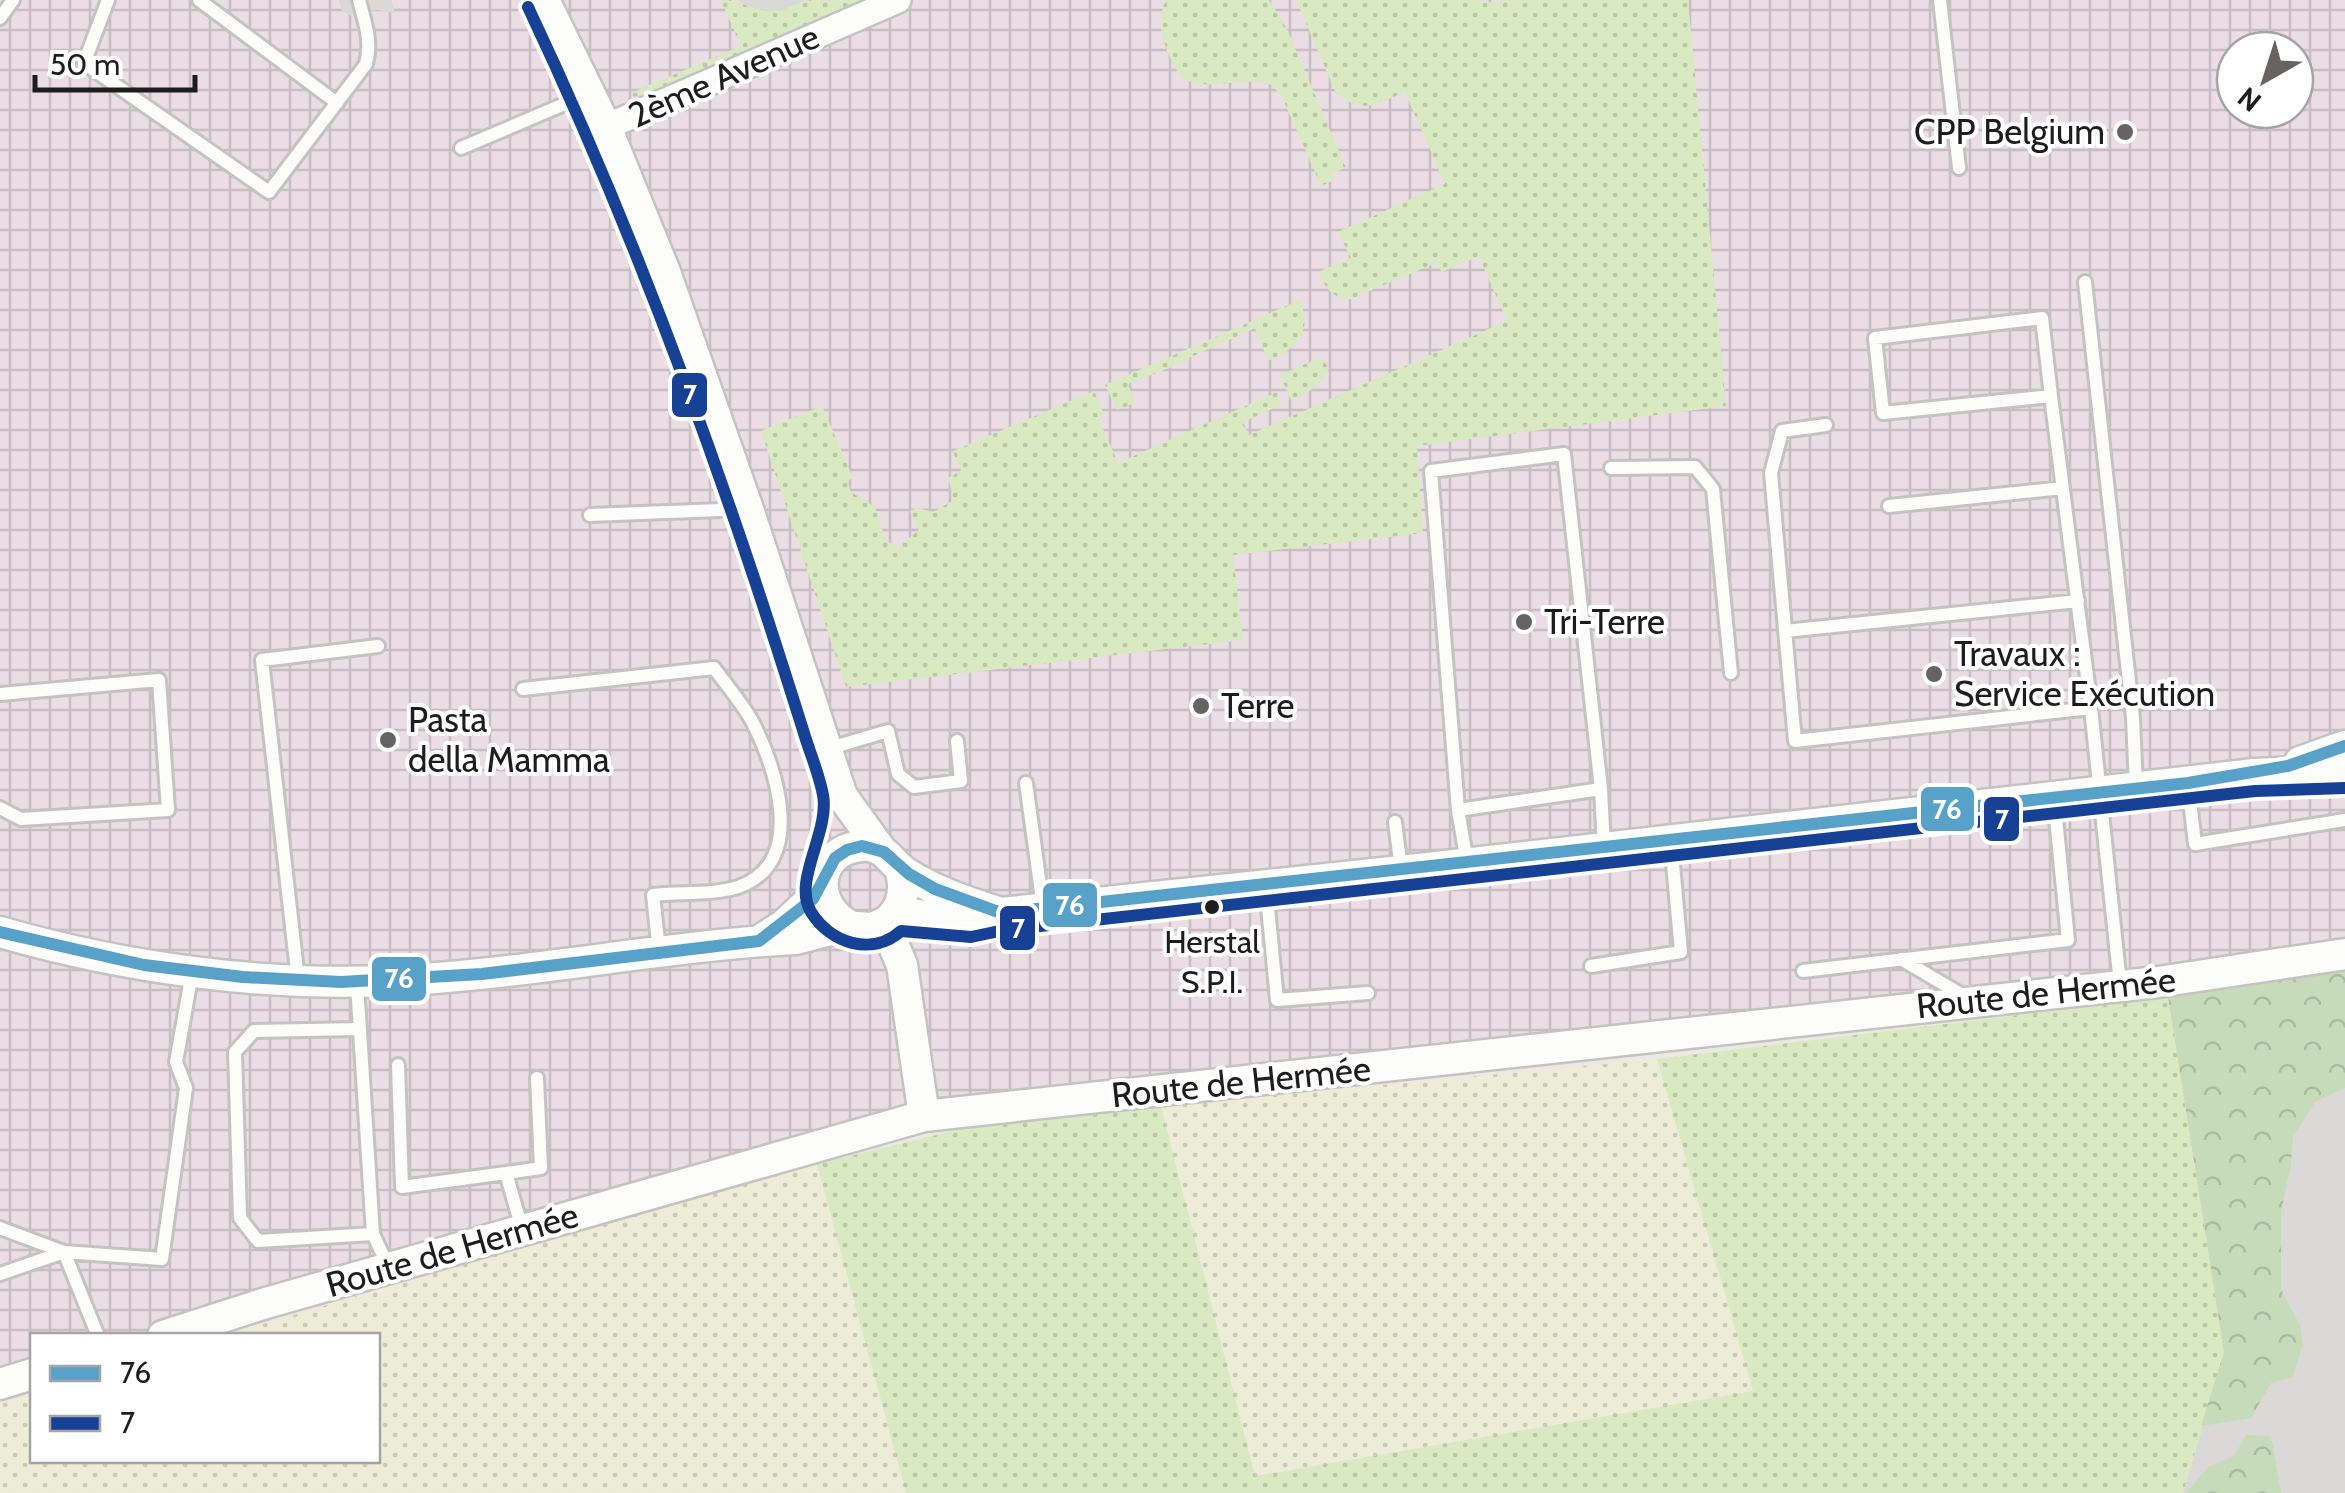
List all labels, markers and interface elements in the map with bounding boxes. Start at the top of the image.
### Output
street label: 2ème Avenue [622,14,826,137]
scale bar [35,30,195,92]
north arrow [2215,30,2315,130]
text: 50 m [50,46,120,83]
text: N [2231,80,2268,119]
place label: CPP Belgium [1914,110,2105,153]
marker: CPP Belgium [2114,121,2136,143]
line badge: 7 [670,371,709,419]
text: 7 [683,377,698,411]
place label: Tri-Terre [1544,600,1665,643]
marker: Tri-Terre [1513,611,1535,633]
place label: Travaux : Service Exécution [1954,632,2215,715]
marker: Travaux : Service Exécution [1923,663,1945,685]
place label: Terre [1221,684,1294,727]
marker: Terre [1190,695,1212,717]
place label: Pasta della Mamma [408,698,610,781]
marker: Pasta della Mamma [377,729,399,751]
line badge: 76 [1919,785,1976,833]
text: 76 [1932,792,1962,826]
line badge: 7 [1982,795,2021,843]
text: 7 [1995,802,2010,836]
line badge: 76 [1041,881,1099,929]
text: 76 [1055,888,1085,922]
marker: Herstal S.P.I. [1202,897,1222,917]
line badge: 7 [998,904,1037,952]
text: 7 [1011,911,1026,945]
place label: Herstal S.P.I. [1164,922,1260,1001]
line badge: 76 [370,955,428,1003]
street label: Route de Hermée [1914,958,2178,1027]
text: 76 [384,961,414,995]
street label: Route de Hermée [1109,1047,1373,1116]
street label: Route de Hermée [321,1193,583,1306]
legend [30,1333,380,1463]
text: 76 [120,1354,151,1391]
text: 7 [120,1404,135,1441]

